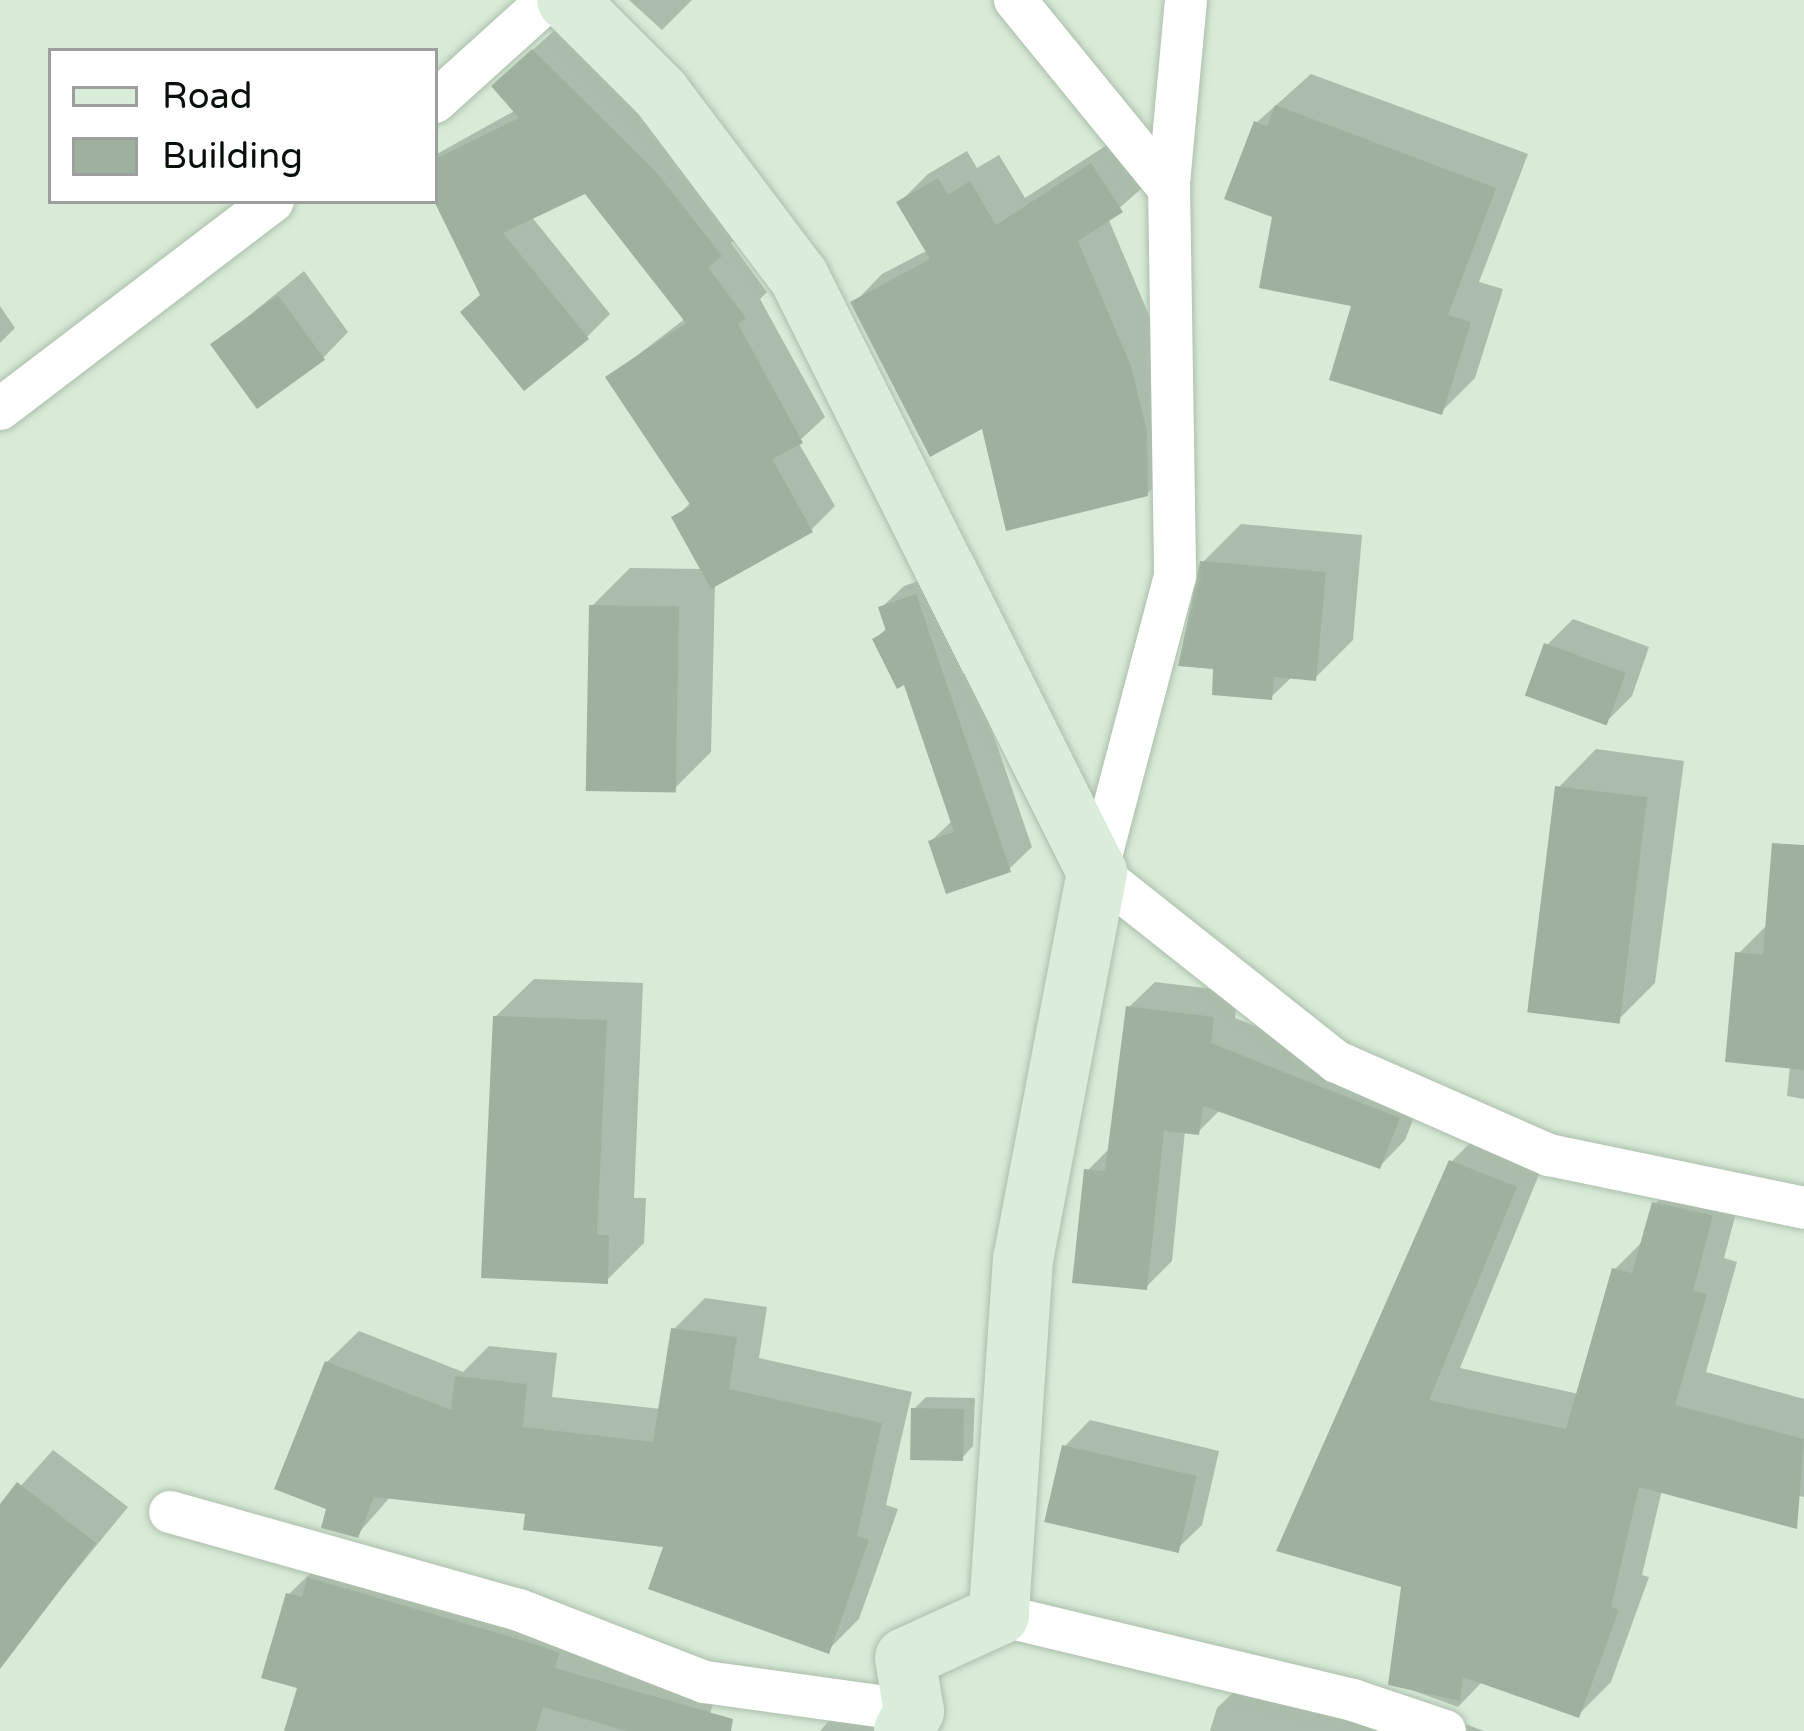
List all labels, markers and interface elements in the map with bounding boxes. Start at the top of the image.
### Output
legend [48,48,438,204]
text: Road [162,75,252,118]
text: Building [162,135,303,178]

